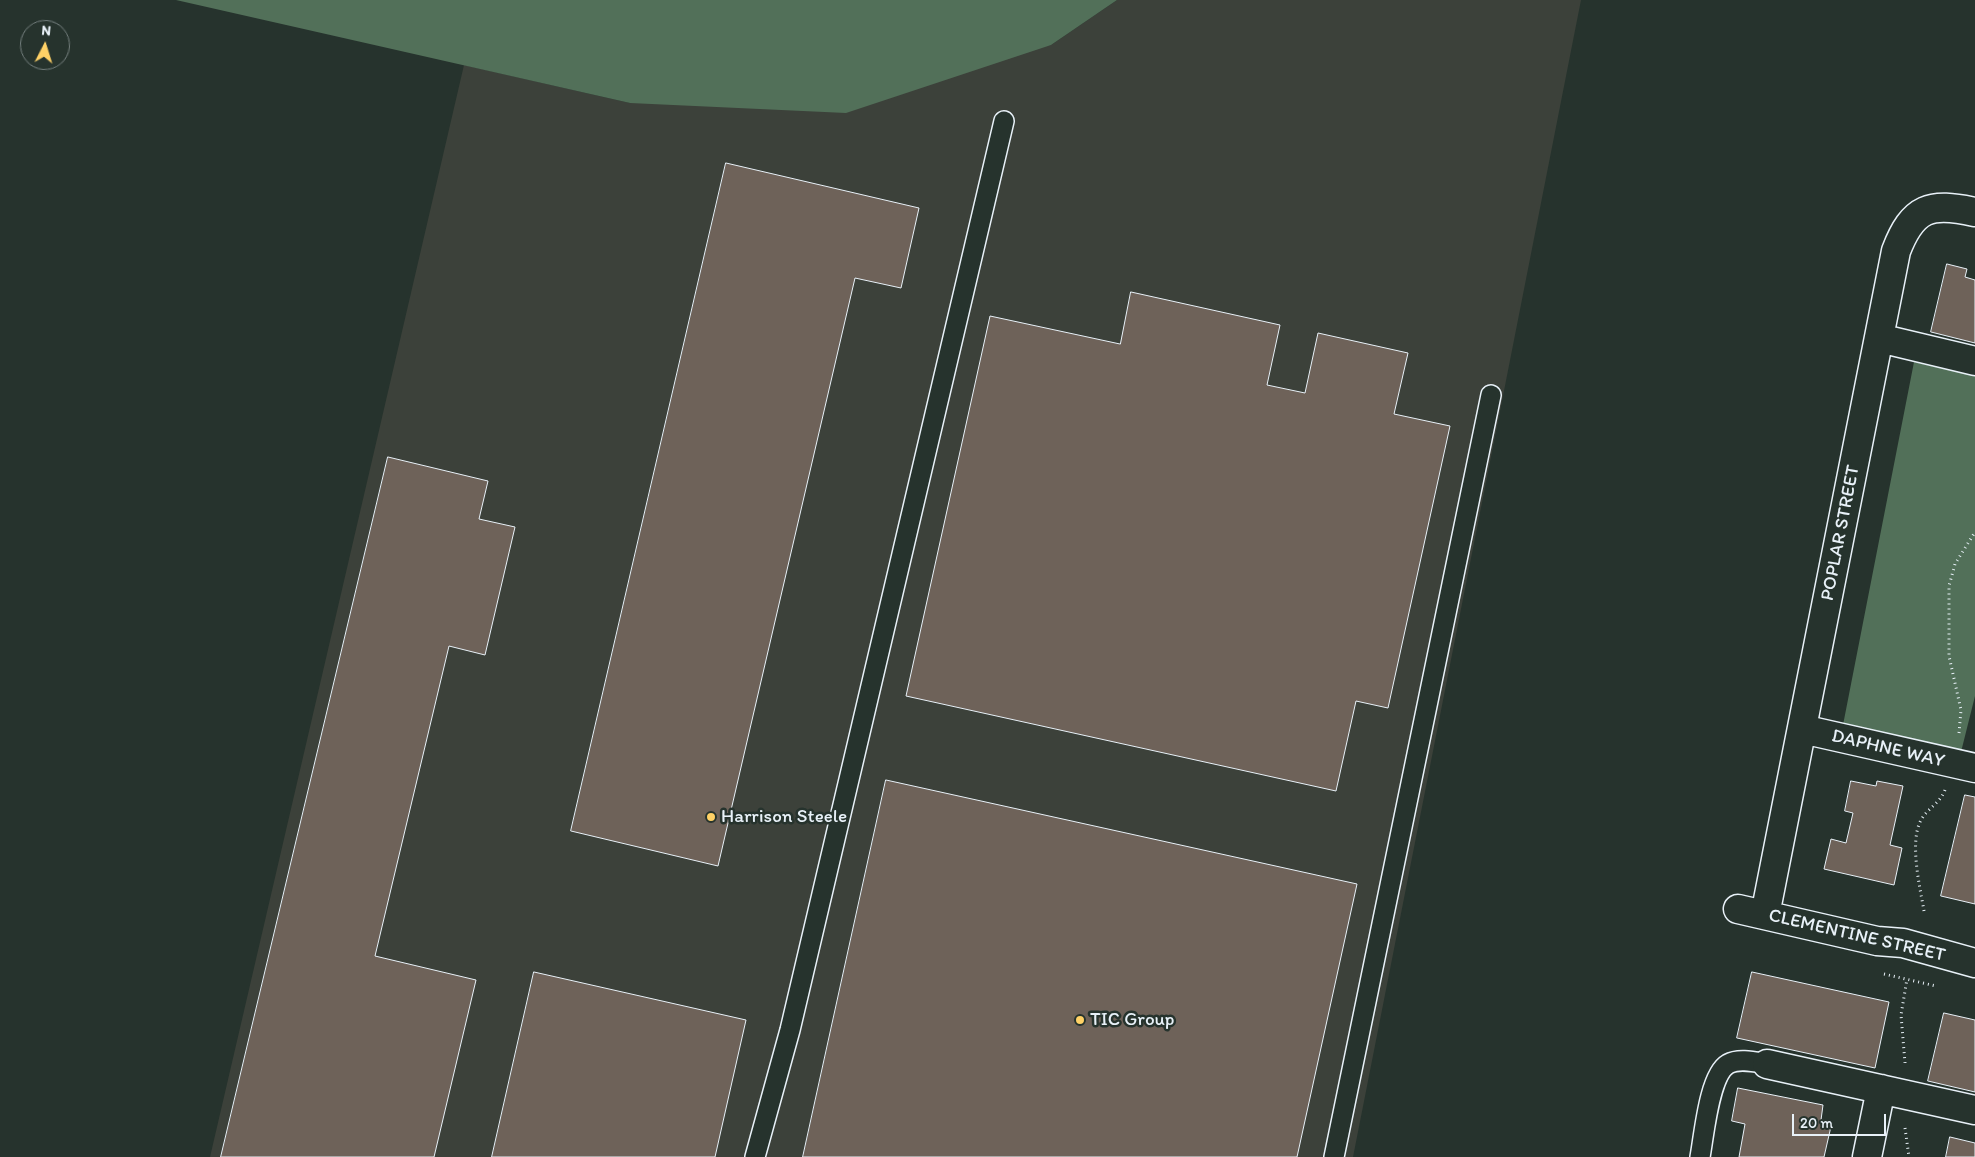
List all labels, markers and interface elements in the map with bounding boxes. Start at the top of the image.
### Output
north arrow [20,20,70,70]
text: N [41,22,52,39]
street label: POPLAR STREET [1817,463,1865,603]
street label: DAPHNE WAY [1829,725,1947,773]
place label: Harrison Steele [721,806,847,828]
marker: Harrison Steele [705,811,717,823]
street label: CLEMENTINE STREET [1766,905,1948,967]
place label: TIC Group [1090,1009,1174,1031]
marker: TIC Group [1074,1014,1086,1026]
scale bar [1795,1104,1889,1136]
text: 20 m [1800,1114,1833,1132]

